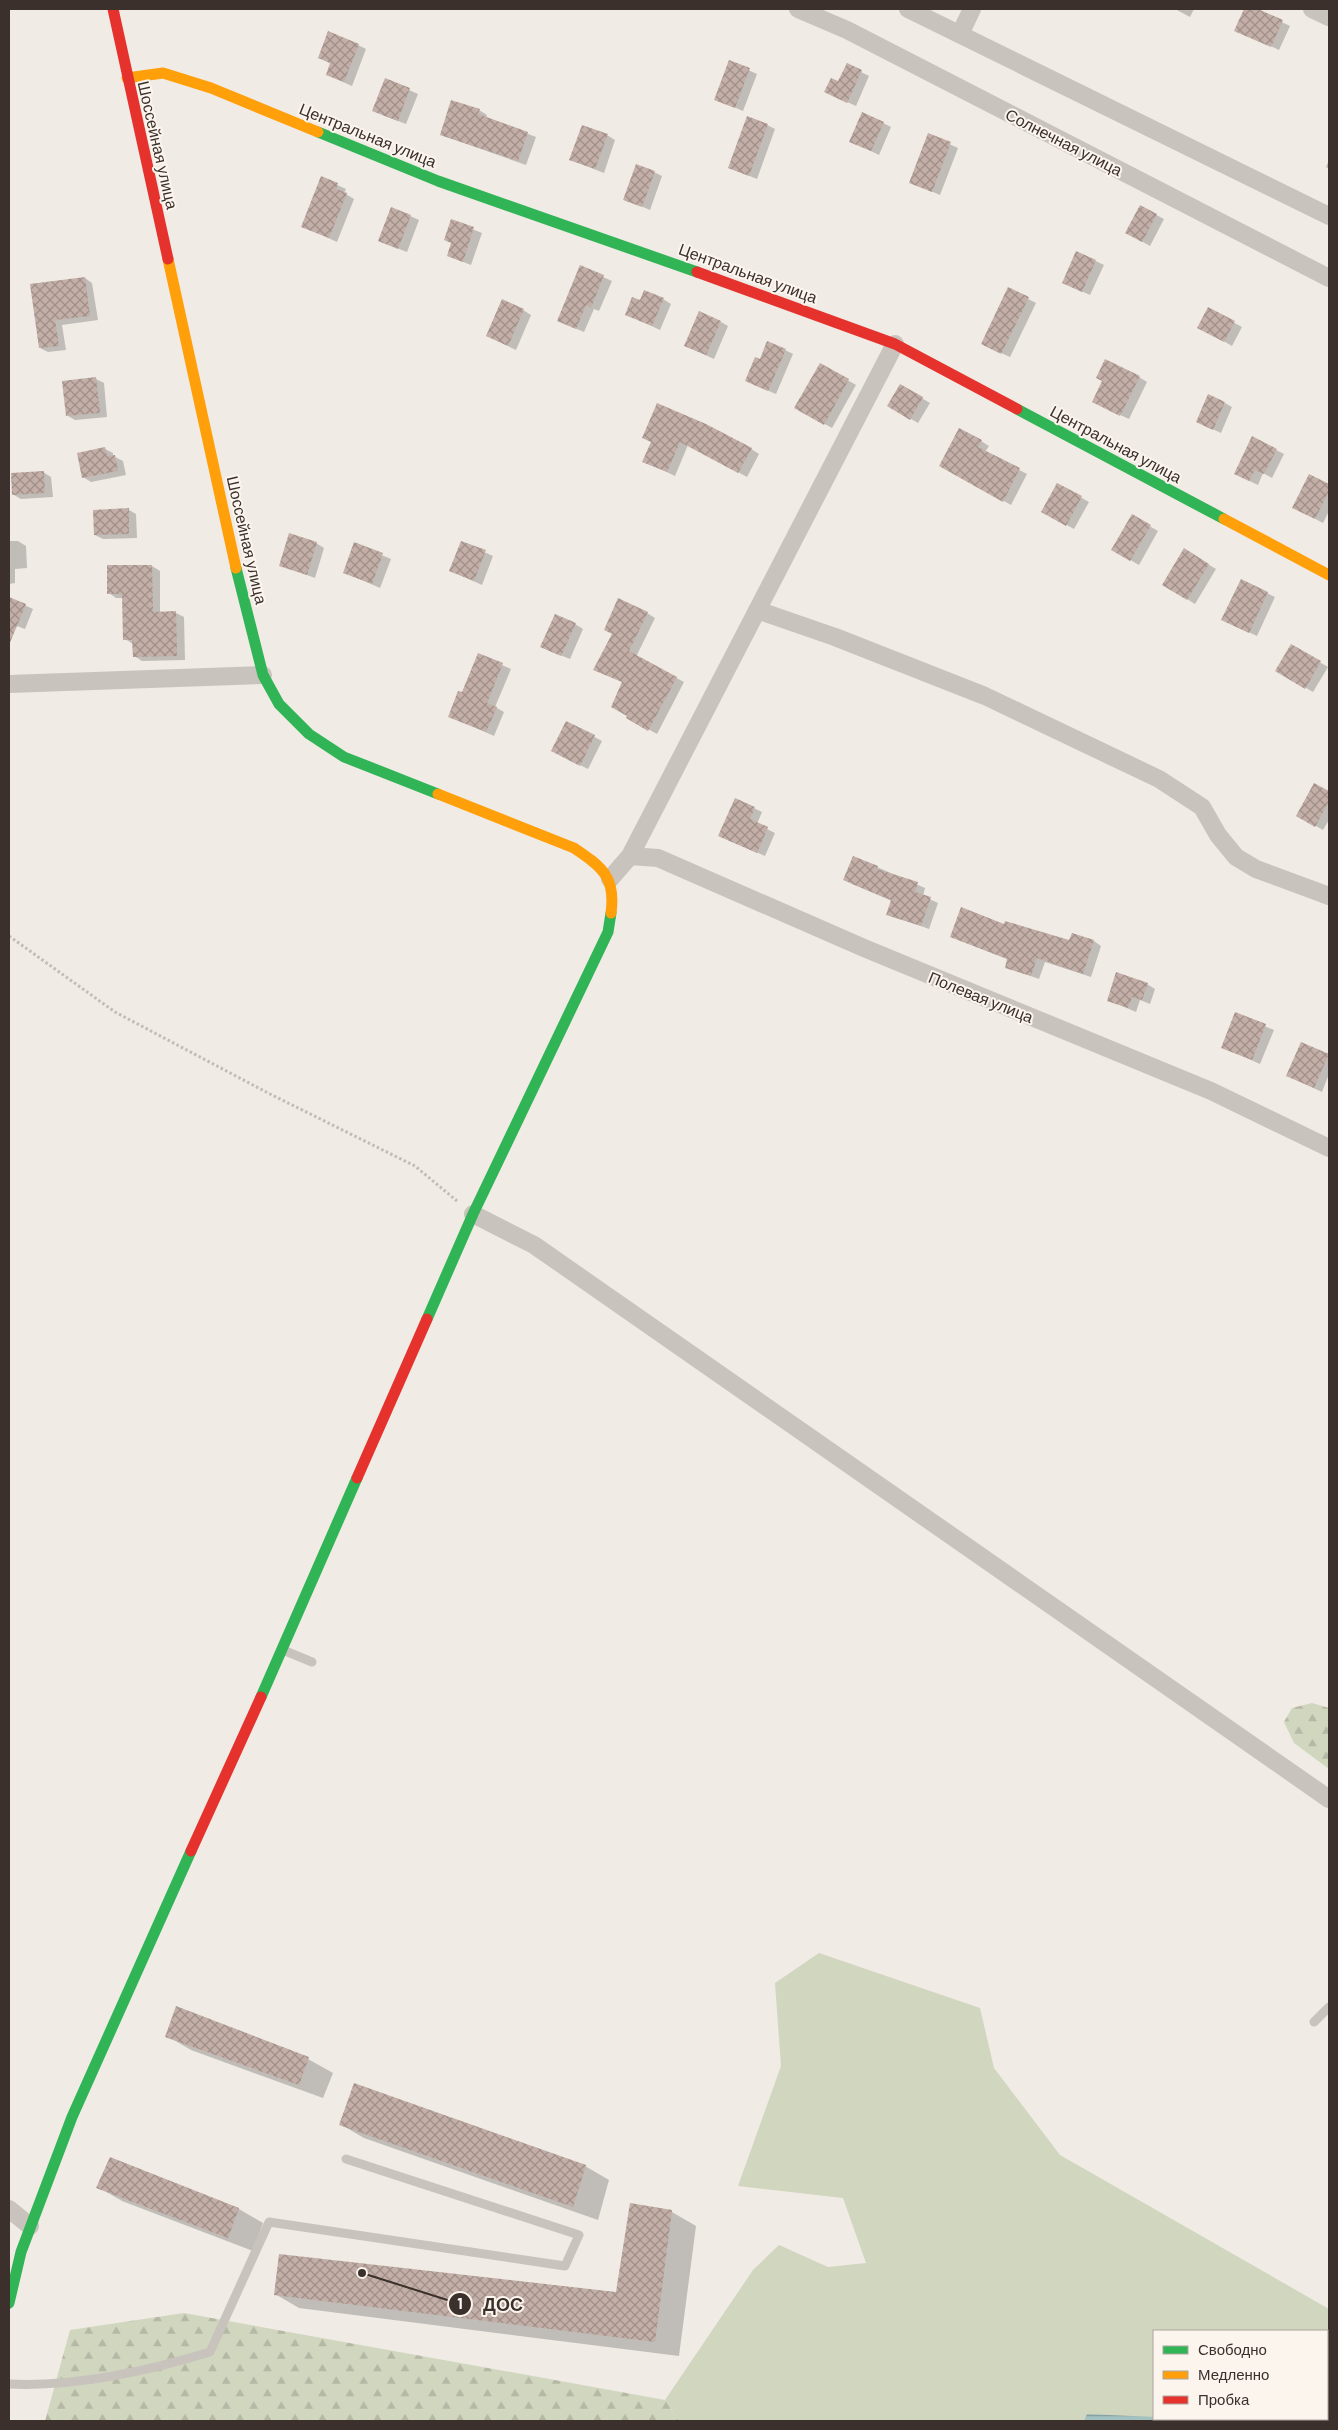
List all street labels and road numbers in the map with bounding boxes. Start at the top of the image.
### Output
street label: Шоссейная улица [134,79,182,211]
street label: Центральная улица [297,98,440,171]
street label: Солнечная улица [1003,104,1126,179]
street label: Центральная улица [676,239,820,306]
street label: Центральная улица [1047,401,1185,486]
street label: Шоссейная улица [223,474,271,606]
street label: Полевая улица [926,967,1036,1026]

